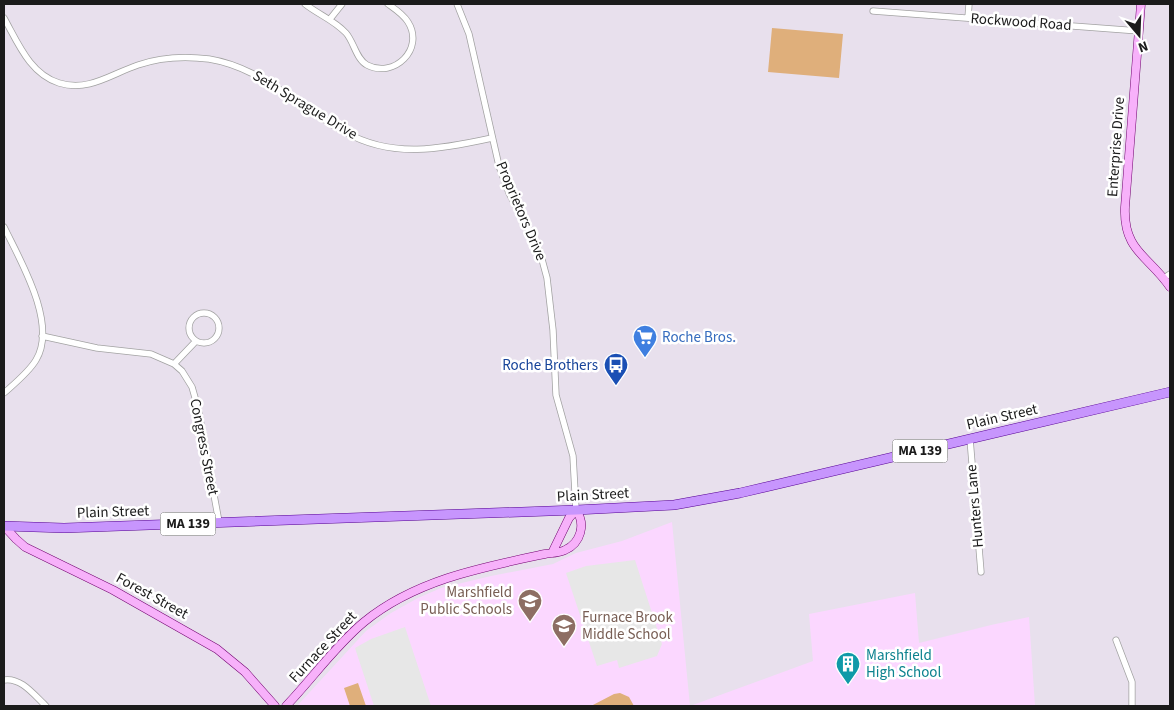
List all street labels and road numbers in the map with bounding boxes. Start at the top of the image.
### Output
street label: Rockwood Road [970,8,1072,36]
street label: Seth Sprague Drive [249,65,361,145]
street label: Enterprise Drive [1102,96,1130,198]
street label: Proprietors Drive [491,158,551,264]
street label: Congress Street [184,397,224,497]
street label: Plain Street [964,399,1040,435]
road number: MA 139 [892,440,948,462]
street label: Hunters Lane [961,464,989,548]
street label: Plain Street [556,483,630,507]
street label: Plain Street [76,500,150,524]
road number: MA 139 [160,512,216,536]
street label: Forest Street [112,568,192,624]
street label: Furnace Street [284,607,362,687]

